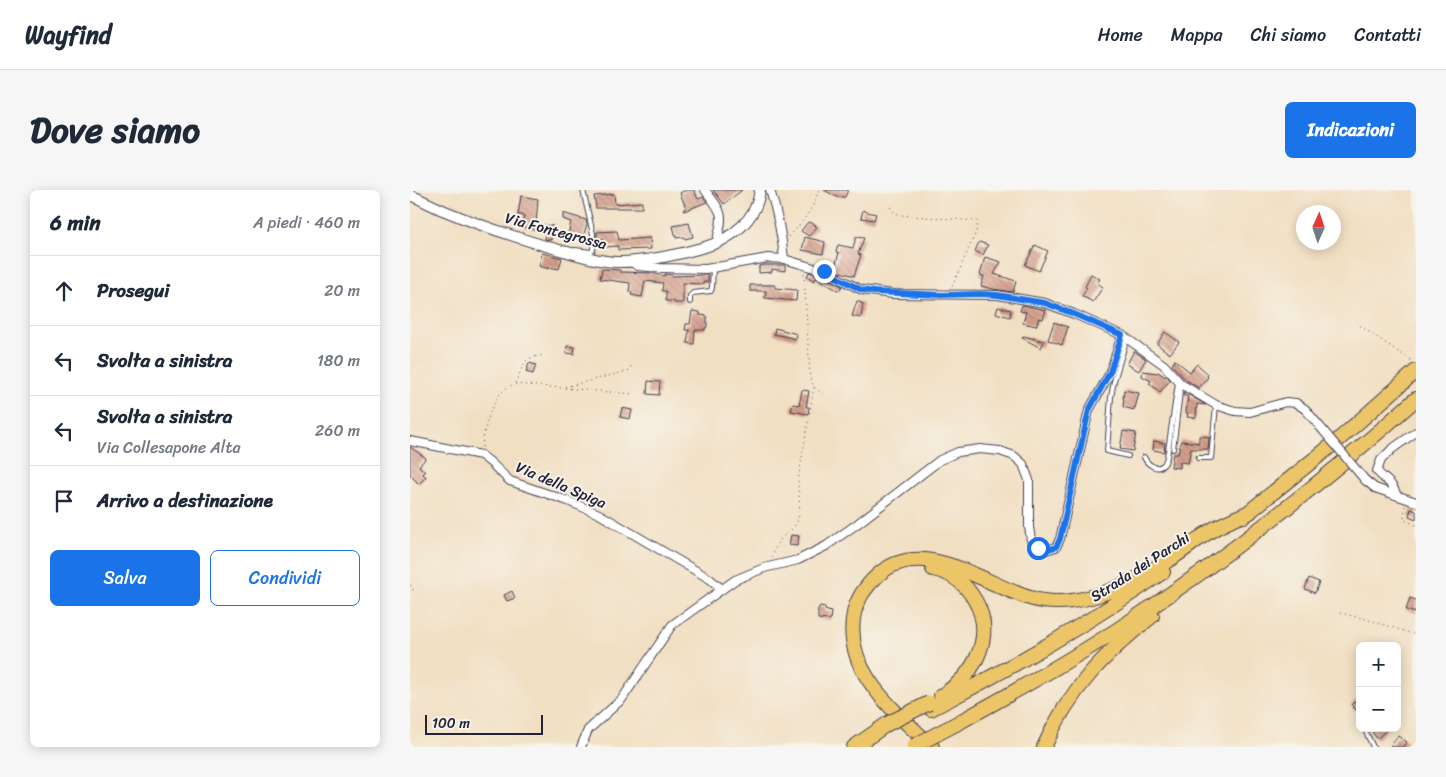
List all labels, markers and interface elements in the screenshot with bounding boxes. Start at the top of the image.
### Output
text: Wayfind [25,14,111,56]
text: Home [1098,19,1143,51]
text: Mappa [1171,19,1223,51]
text: Chi siamo [1251,19,1326,51]
text: Contatti [1354,19,1421,51]
text: Dove siamo [30,99,200,161]
button: Indicazioni [1285,102,1416,158]
text: 6 min [50,204,101,242]
street label: Via Fontegrossa [502,205,610,257]
north arrow [1296,205,1341,250]
text: A piedi · 460 m [253,208,360,237]
route end [813,260,836,283]
text: Prosegui [97,274,170,307]
text: 20 m [324,276,360,305]
icon: ahead [50,277,78,305]
text: Svolta a sinistra [97,344,232,377]
text: 180 m [317,346,360,375]
icon: left [50,347,78,375]
text: Svolta a sinistra [97,400,232,433]
text: 260 m [315,416,360,445]
icon: left [50,417,78,445]
text: Via Collesapone Alta [97,433,240,462]
street label: Via della Spiga [512,454,611,516]
text: Arrivo a destinazione [97,484,273,517]
icon: arrive [50,487,78,515]
street label: Strada dei Parchi [1085,524,1196,609]
route start [1027,537,1050,560]
button: Salva [50,550,200,606]
button: Condividi [210,550,360,606]
map controls [1356,642,1401,732]
button: + [1356,642,1401,687]
button: − [1356,687,1401,732]
text: 100 m [432,711,470,736]
scale bar [425,712,542,735]

